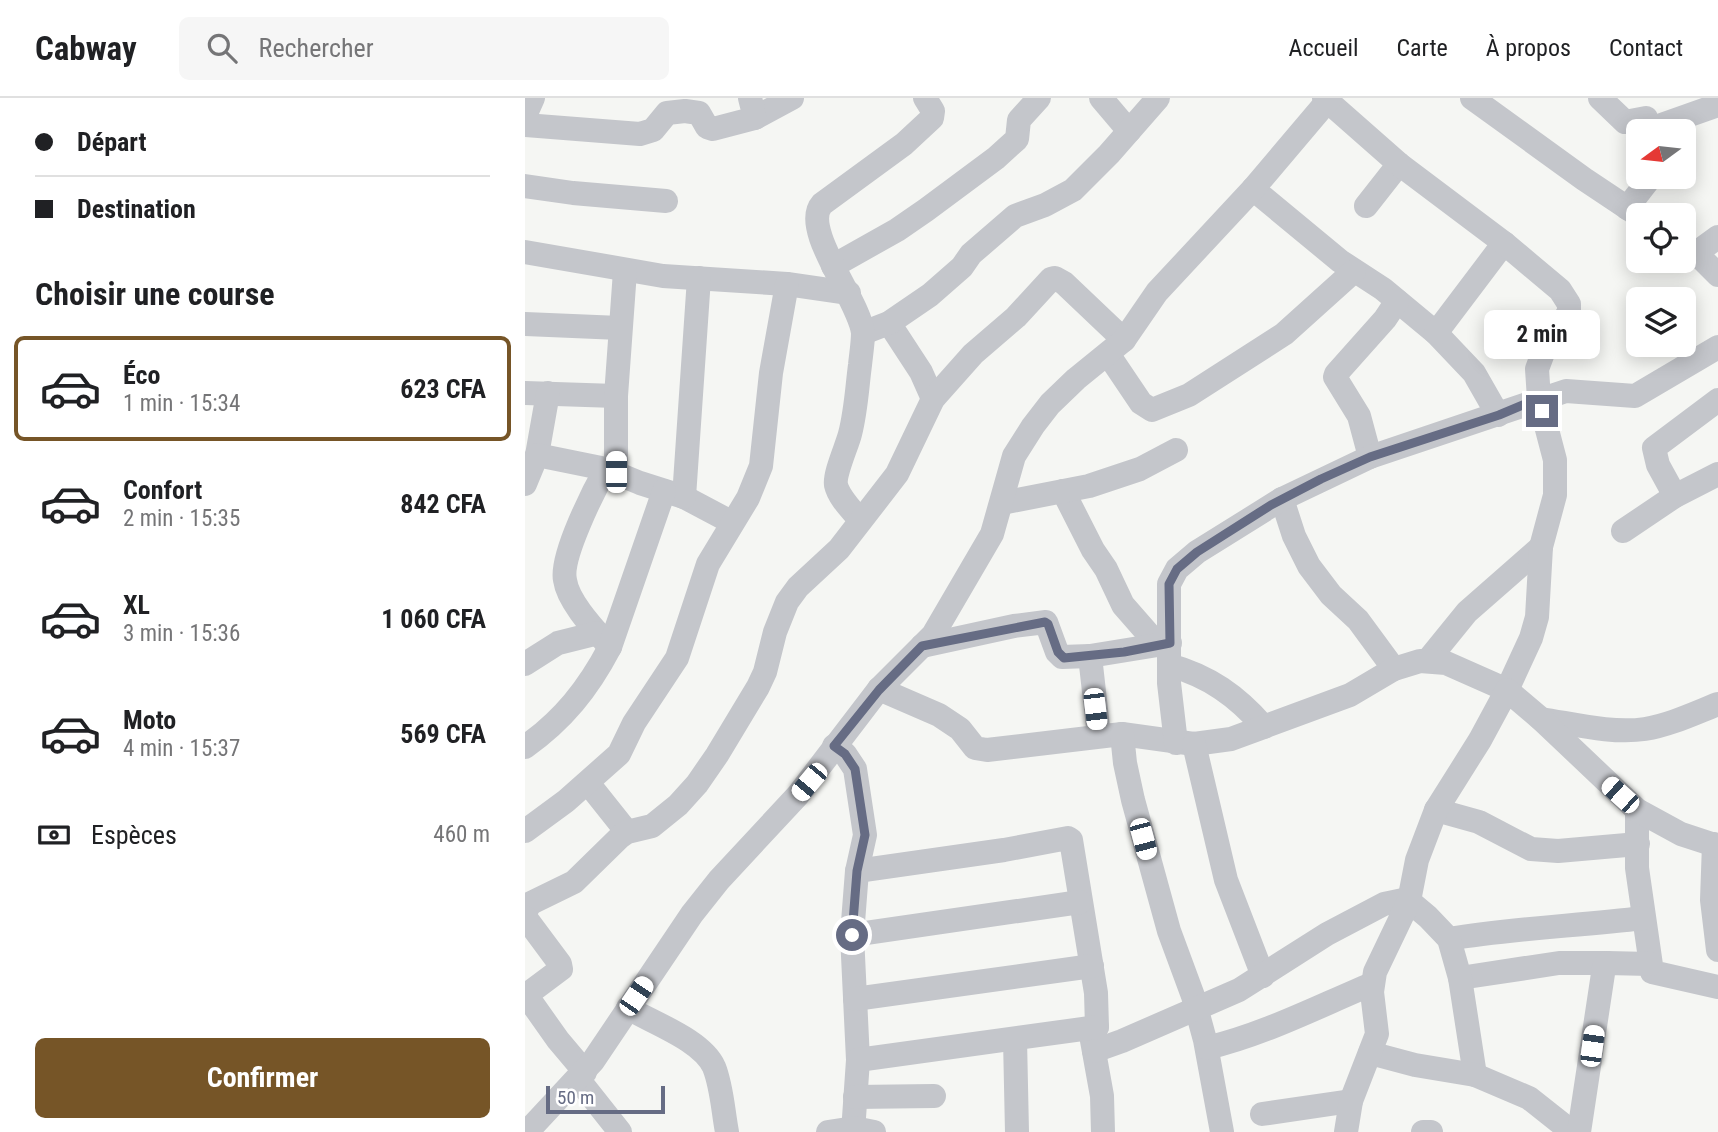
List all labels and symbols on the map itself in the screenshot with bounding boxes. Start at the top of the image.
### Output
north arrow [1626,119,1696,189]
callout: 2 min [1484,310,1600,358]
route end [1526,395,1558,427]
car [606,451,627,493]
car [1083,687,1108,731]
car [788,759,831,805]
car [1598,773,1643,817]
car [1128,816,1159,862]
route start [836,919,868,951]
car [616,973,657,1019]
car [1579,1024,1606,1068]
scale bar [546,1083,665,1115]

